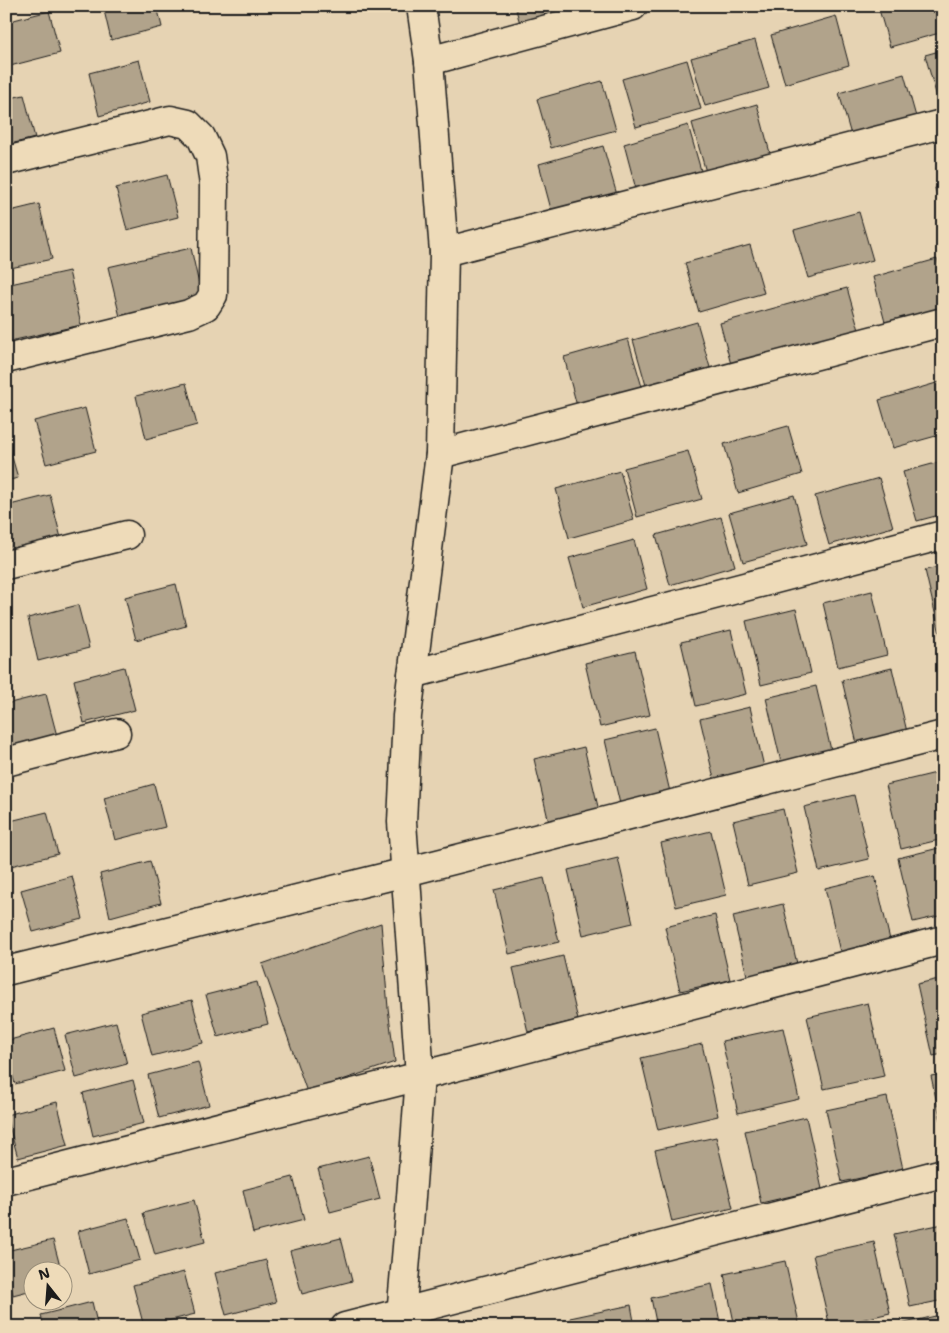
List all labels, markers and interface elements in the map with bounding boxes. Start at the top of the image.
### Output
north arrow [22,1260,72,1310]
text: N [36,1263,52,1284]

